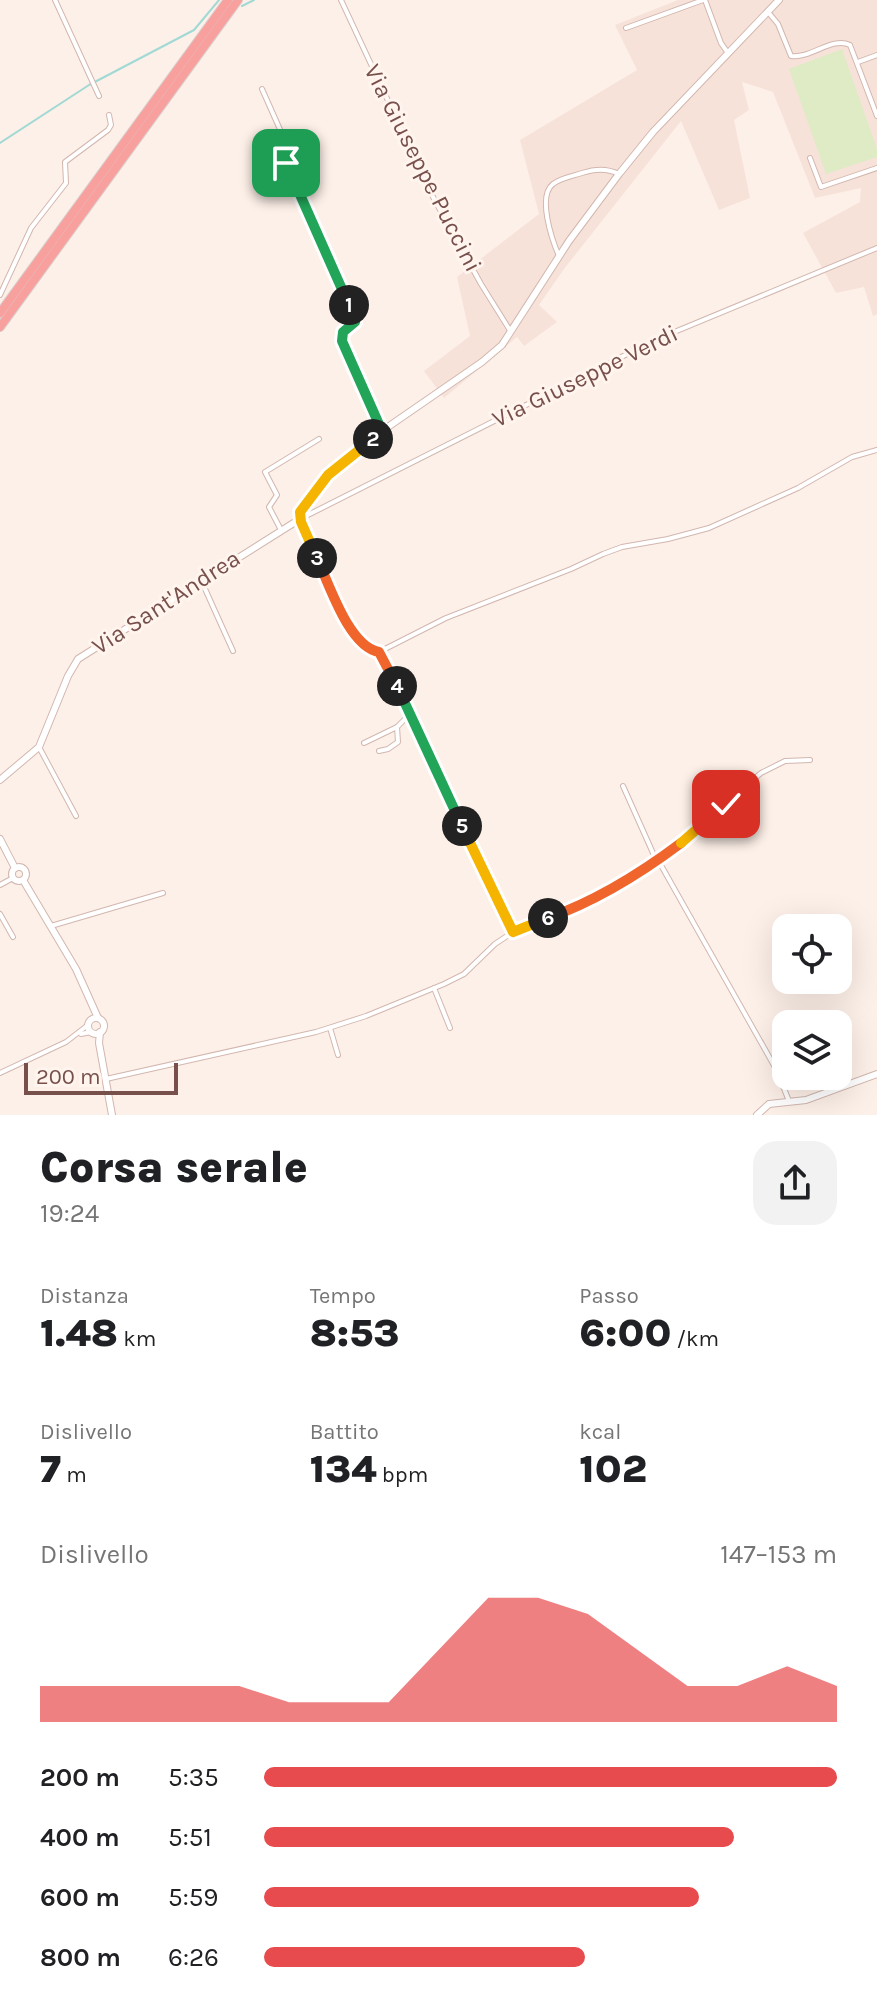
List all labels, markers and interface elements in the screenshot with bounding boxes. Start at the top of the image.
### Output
street label: Via Giuseppe Puccini [359,60,487,276]
pin [252,129,320,197]
icon: arrive [264,141,308,185]
pin: 1 [329,285,369,325]
text: 1 [345,292,353,318]
street label: Via Giuseppe Verdi [488,319,682,433]
pin: 2 [353,419,393,459]
text: 2 [366,426,380,452]
pin: 3 [297,538,337,578]
street label: Via Sant'Andrea [87,544,245,660]
text: 3 [310,545,324,571]
pin: 4 [377,666,417,706]
text: 4 [390,673,404,699]
pin [692,770,760,838]
icon: check [704,782,748,826]
pin: 5 [442,806,482,846]
text: 5 [456,813,468,839]
pin: 6 [528,898,568,938]
text: 6 [541,905,555,931]
map controls [772,914,852,1090]
button: locate [772,914,852,994]
button: layers [772,1010,852,1090]
scale bar [24,1059,178,1095]
text: 200 m [36,1064,101,1090]
button: share [753,1141,837,1225]
text: Corsa serale [40,1142,308,1193]
text: 19:24 [40,1198,99,1229]
text: Distanza [40,1283,129,1309]
text: Tempo [310,1283,376,1309]
text: Passo [579,1283,639,1309]
text: 1.48 [40,1309,118,1356]
text: 8:53 [310,1309,400,1356]
text: 6:00 [579,1309,671,1356]
text: km [118,1326,156,1352]
text: /km [671,1326,719,1352]
text: Dislivello [40,1419,132,1445]
text: Battito [310,1419,379,1445]
text: kcal [579,1419,621,1445]
text: 7 [40,1445,61,1492]
text: 134 [310,1445,377,1492]
text: 102 [579,1445,647,1492]
text: m [61,1462,87,1488]
text: bpm [377,1462,428,1488]
text: Dislivello [40,1539,149,1570]
text: 147–153 m [720,1539,837,1570]
text: 200 m [40,1762,120,1793]
text: 5:35 [168,1762,219,1793]
text: 400 m [40,1822,120,1853]
text: 5:51 [168,1822,212,1853]
text: 600 m [40,1882,120,1913]
text: 5:59 [168,1882,218,1913]
text: 800 m [40,1942,121,1973]
text: 6:26 [168,1942,219,1973]

